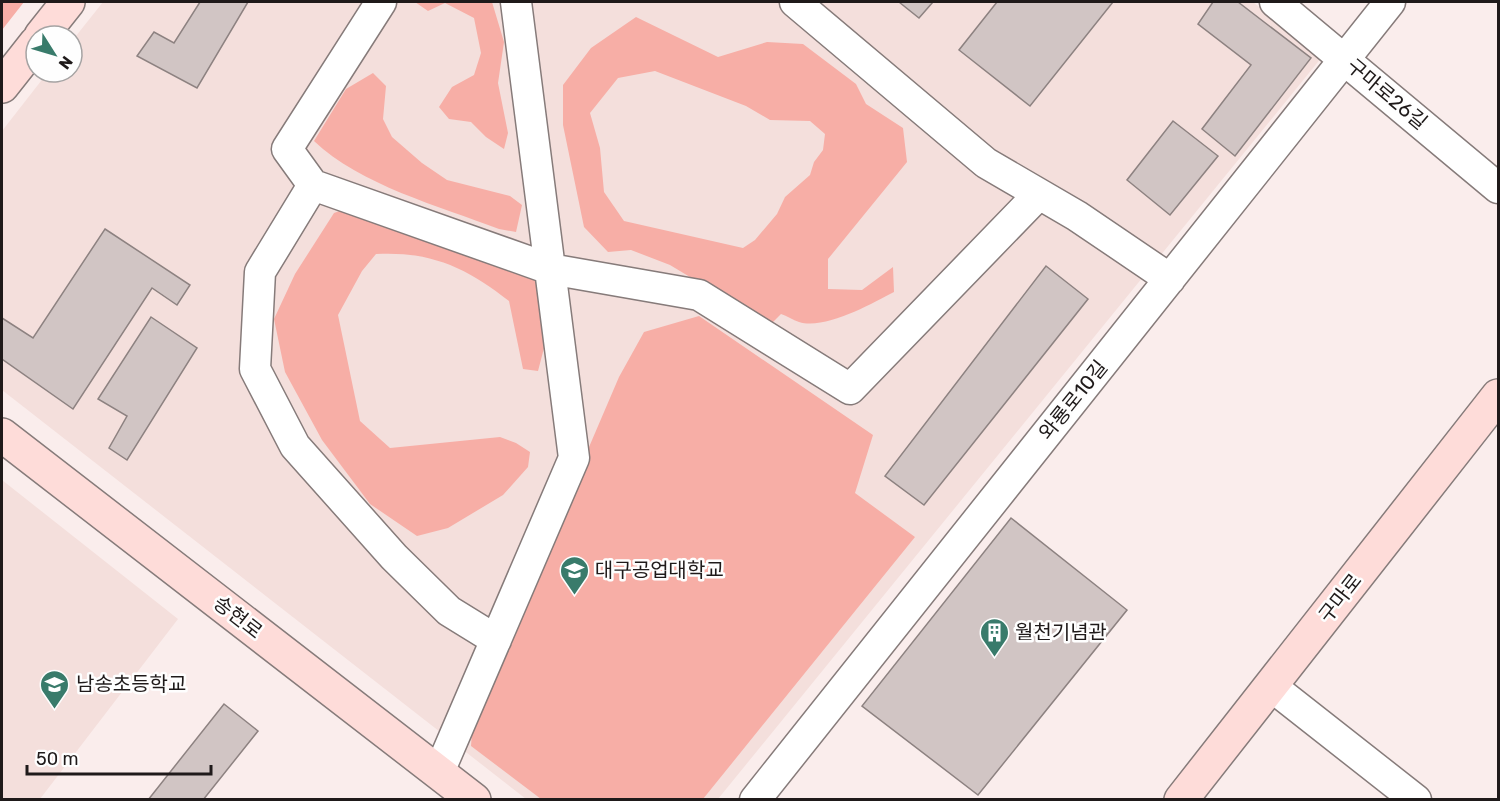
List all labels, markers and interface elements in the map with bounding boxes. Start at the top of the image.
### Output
north arrow [24,24,84,84]
text: N [55,52,77,73]
street label: 구마로26길 [1342,54,1432,134]
street label: 와룡로10길 [1034,356,1112,444]
school or university icon: 대구공업대학교 [558,554,590,596]
place label: 대구공업대학교 [595,558,724,582]
street label: 구마로 [1314,569,1366,627]
street label: 송현로 [209,591,267,643]
building icon: 월천기념관 [978,616,1010,658]
place label: 월천기념관 [1015,620,1107,644]
school or university icon: 남송초등학교 [39,668,71,710]
place label: 남송초등학교 [76,672,186,696]
scale bar [27,738,212,776]
text: 50 m [36,748,79,770]

